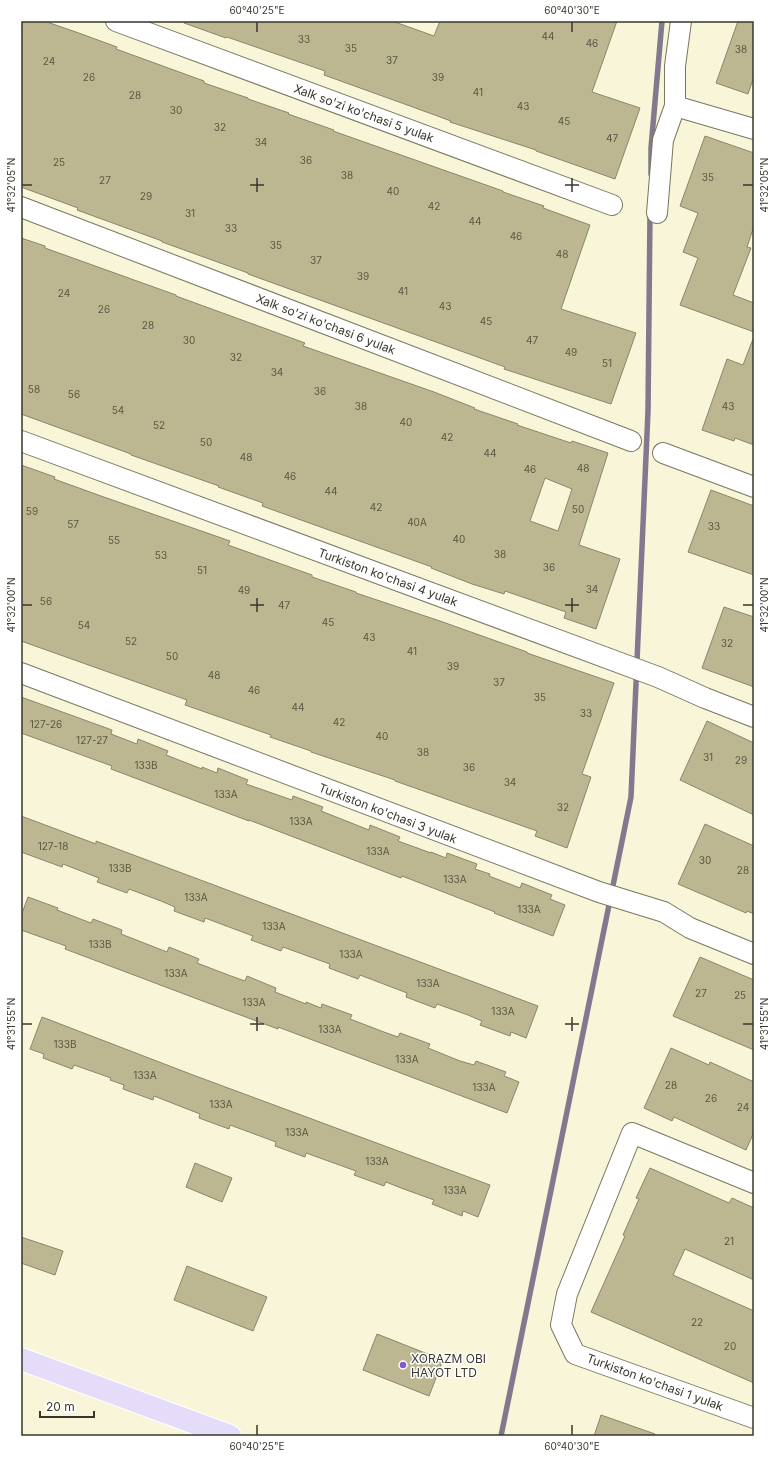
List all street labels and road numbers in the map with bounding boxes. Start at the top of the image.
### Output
street label: Xalk so'zi ko'chasi 5 yulak [292,81,436,145]
street label: Xalk so'zi ko'chasi 6 yulak [254,290,398,358]
street label: Turkiston ko'chasi 4 yulak [316,545,460,609]
street label: Turkiston ko'chasi 3 yulak [317,780,460,846]
street label: Turkiston ko'chasi 1 yulak [585,1350,726,1414]

